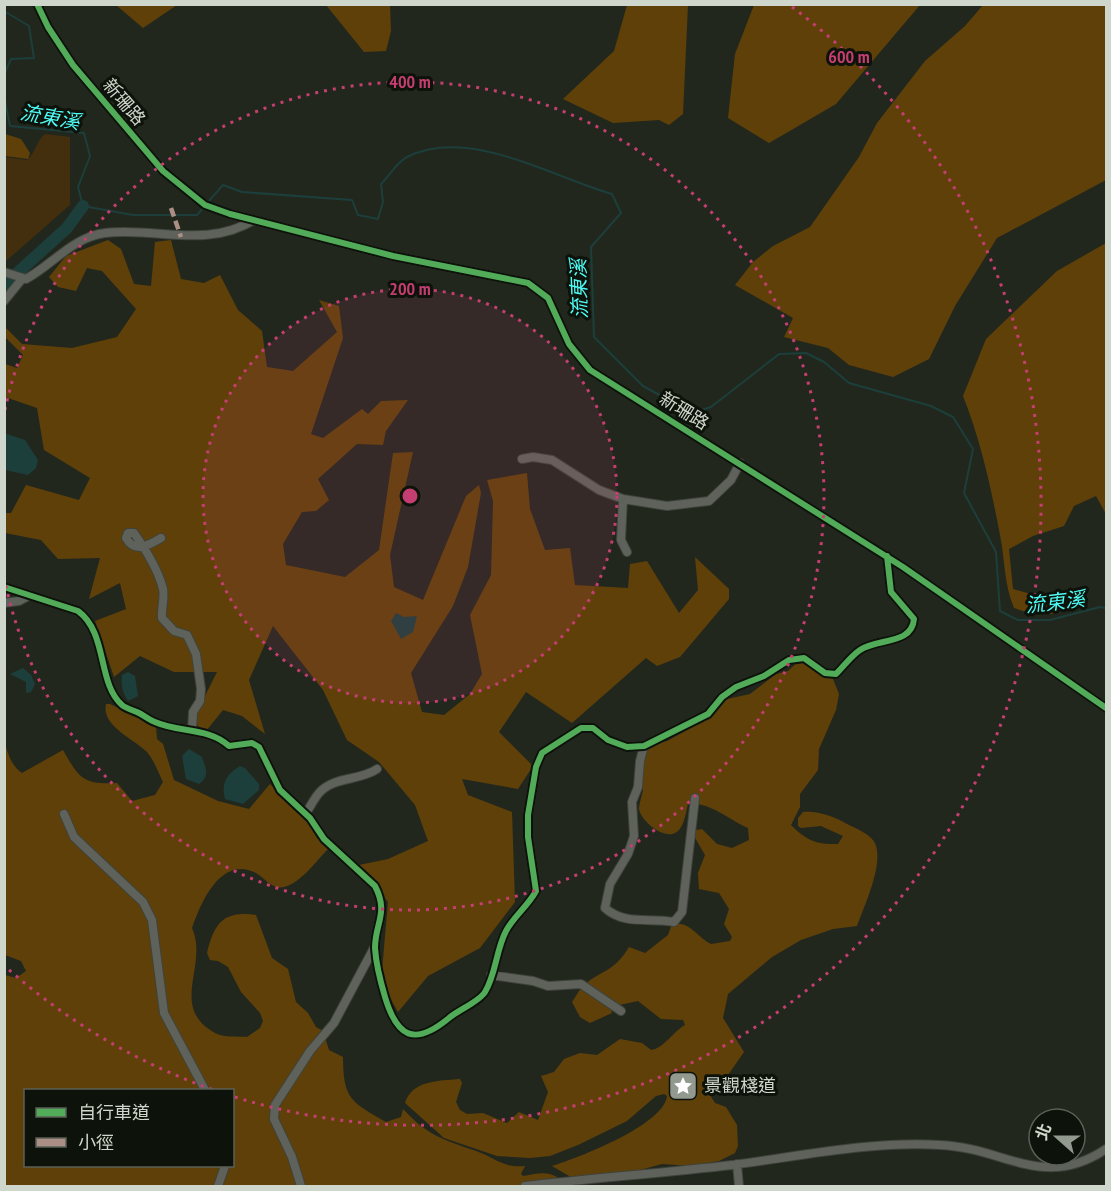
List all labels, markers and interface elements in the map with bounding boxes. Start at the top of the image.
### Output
text: 600 m [828,45,870,68]
text: 400 m [389,70,431,93]
street label: 新珊路 [98,74,151,130]
water label: 流東溪 [18,99,85,136]
water label: 流東溪 [565,256,593,319]
text: 200 m [389,277,431,300]
street label: 新珊路 [655,387,713,435]
centre of rings [400,486,420,506]
water label: 流東溪 [1024,585,1089,619]
place icon: 景觀棧道 [667,1070,699,1102]
place label: 景觀棧道 [704,1074,776,1097]
legend [24,1089,234,1167]
text: 自行車道 [78,1101,150,1124]
north arrow [1027,1107,1087,1167]
text: 北 [1031,1121,1055,1143]
text: 小徑 [78,1131,114,1154]

